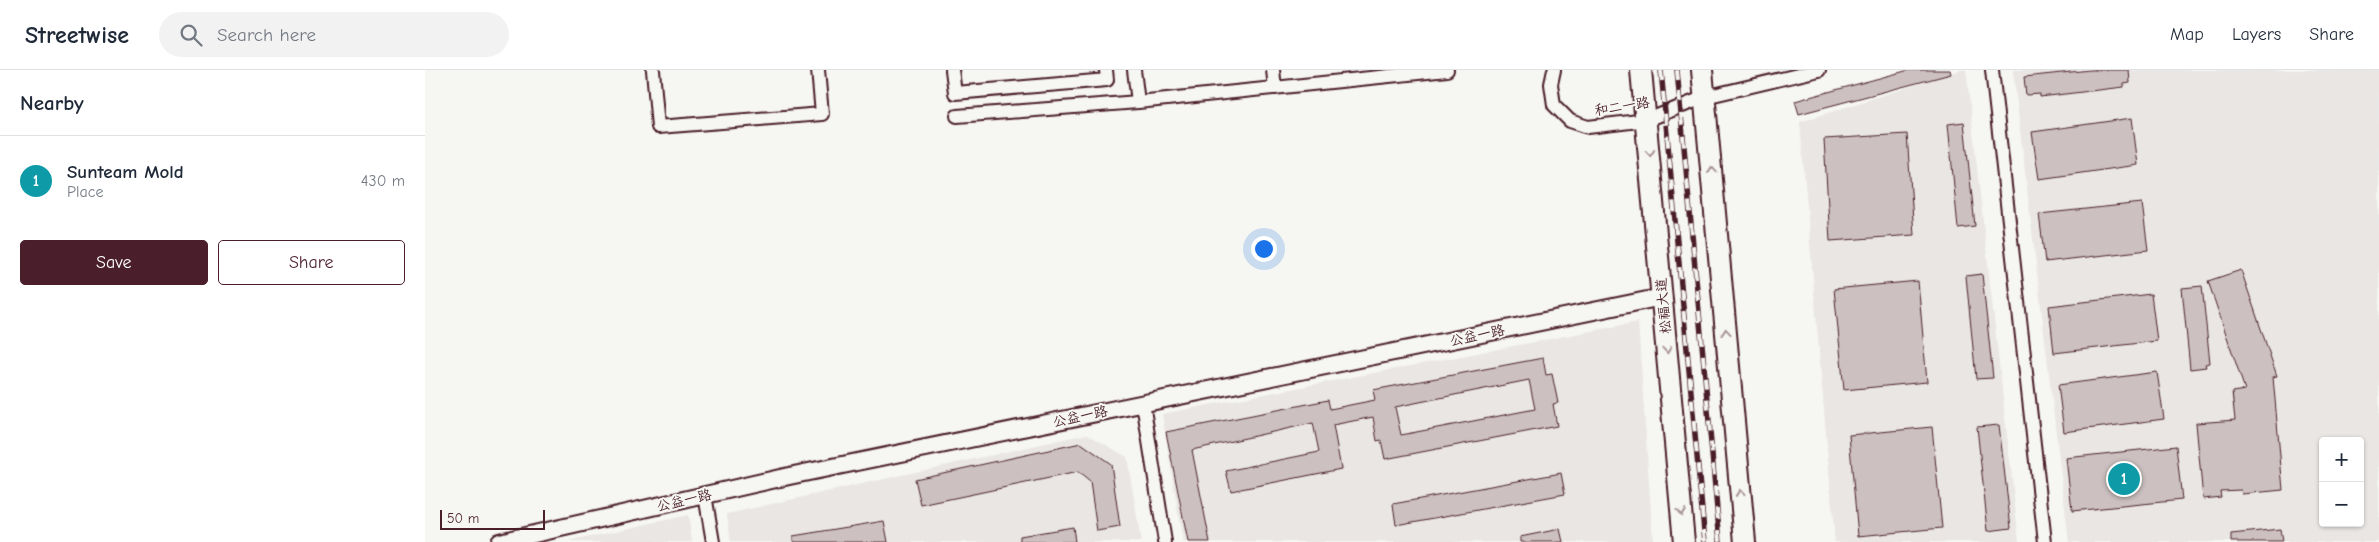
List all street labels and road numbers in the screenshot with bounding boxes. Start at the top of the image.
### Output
street label: 和二一路 [1593,94,1651,119]
street label: 松福大道 [1653,277,1674,335]
street label: 公益一路 [1448,321,1506,350]
street label: 公益一路 [1051,402,1109,431]
street label: 公益一路 [655,486,713,515]

